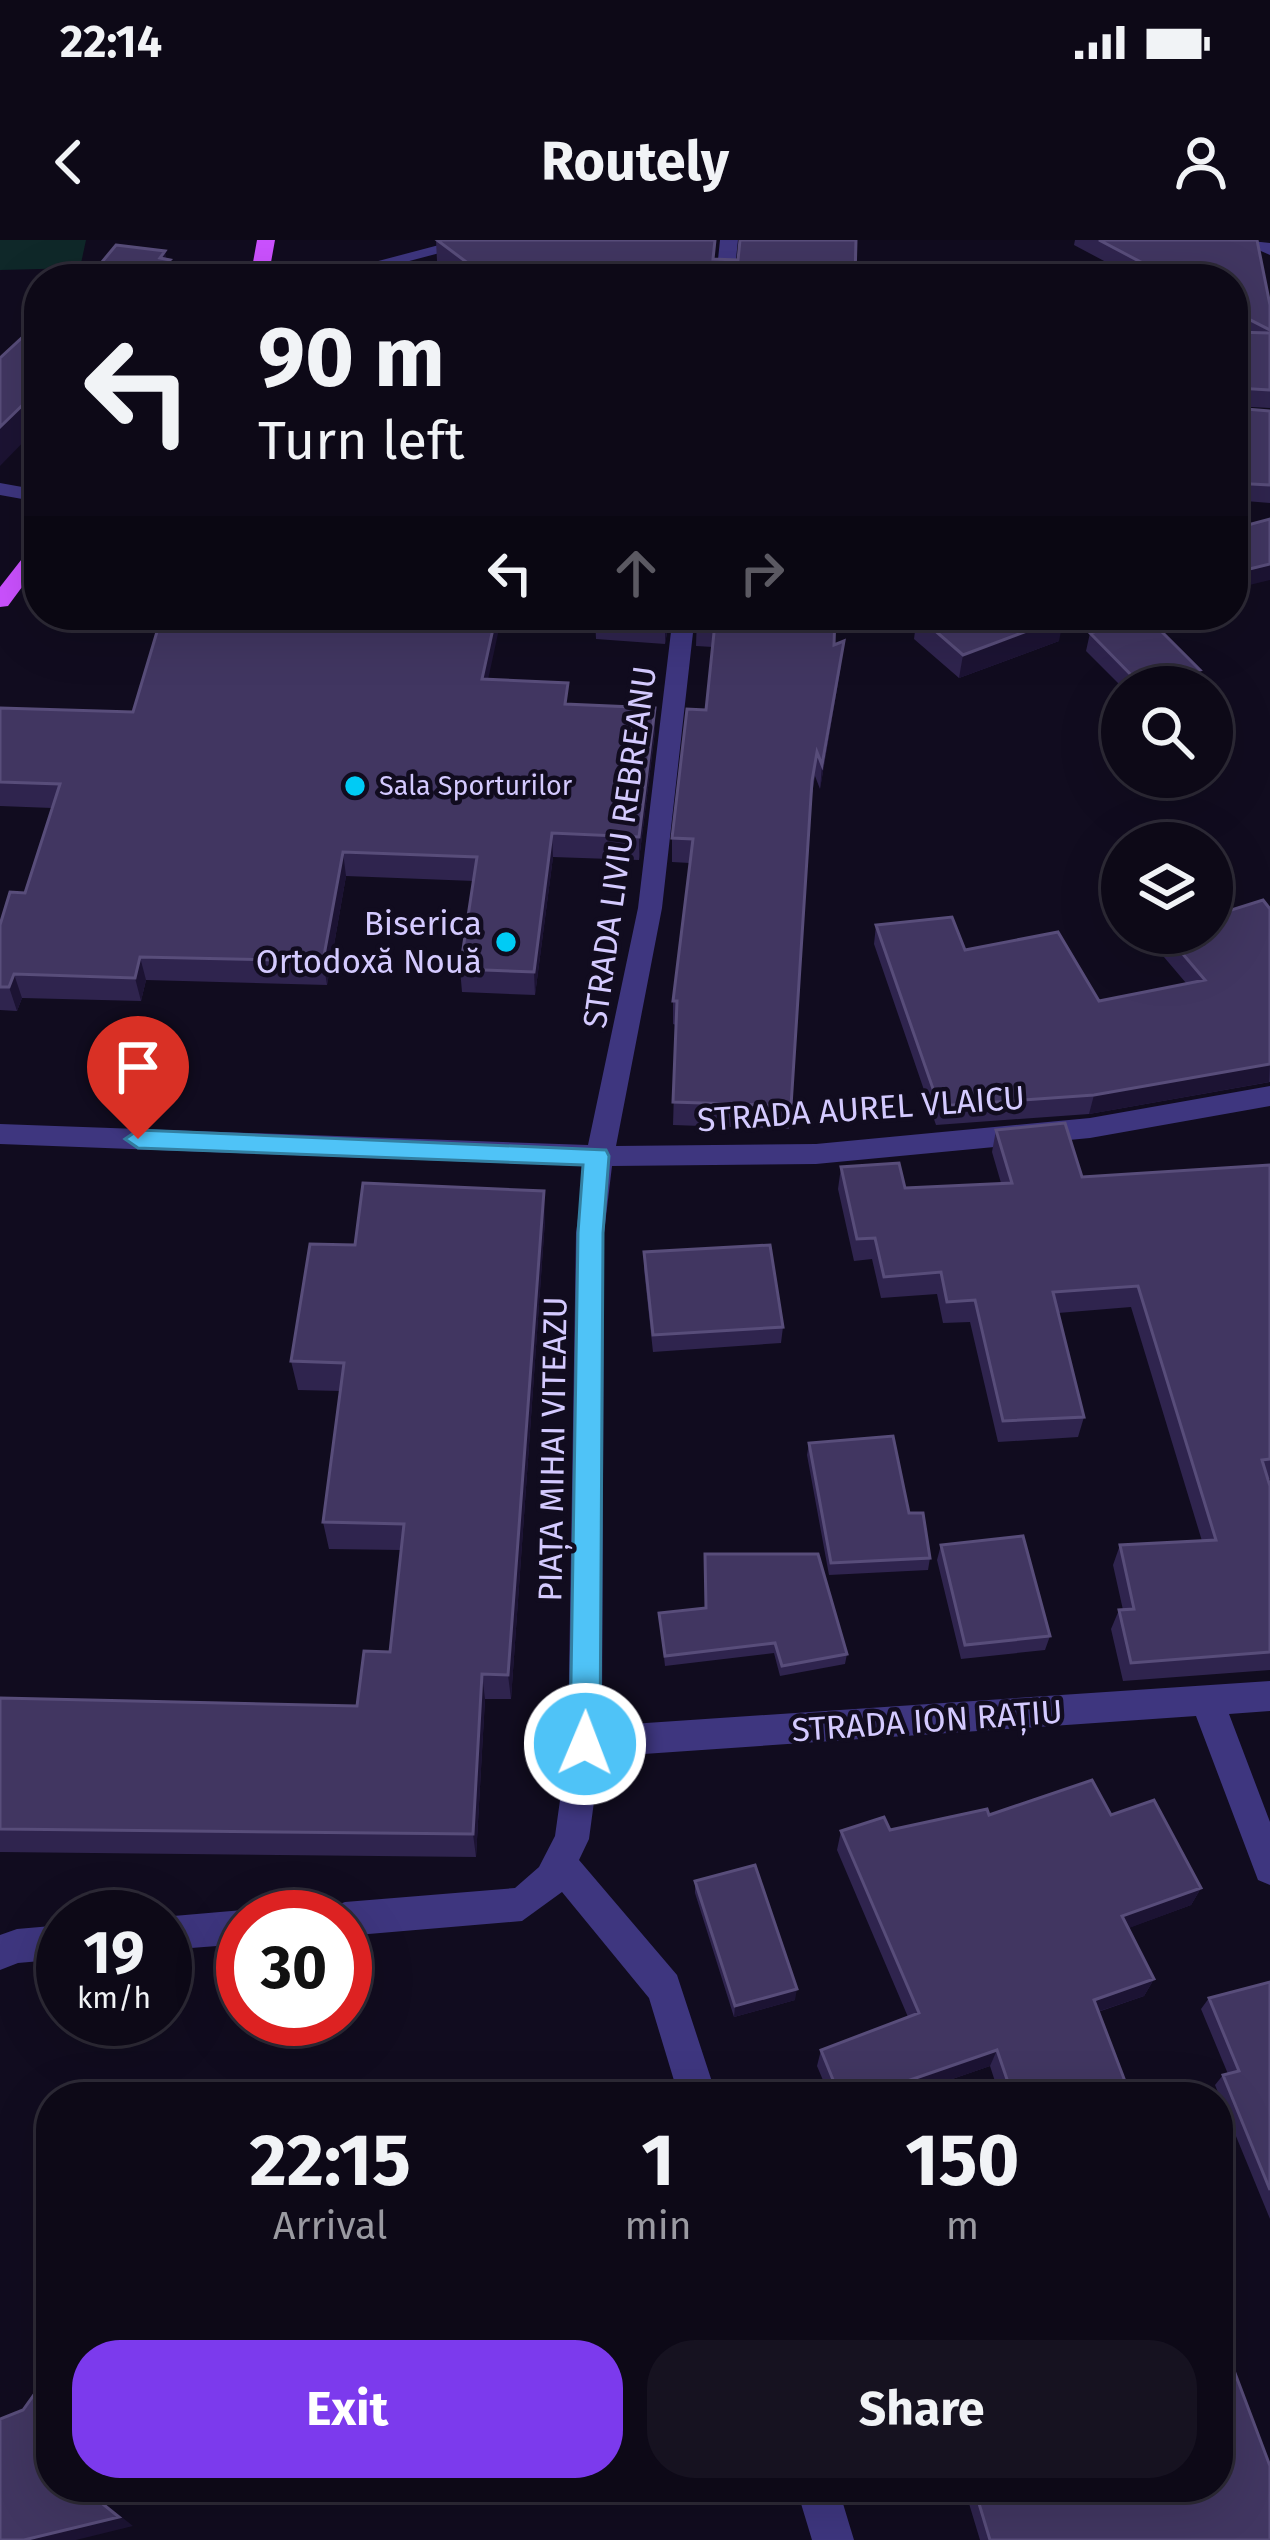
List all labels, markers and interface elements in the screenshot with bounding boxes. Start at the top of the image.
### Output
text: 22:14 [60,15,162,69]
icon: back [36,129,102,195]
icon: person [1168,129,1234,195]
text: Routely [541,130,729,194]
text: 90 m [258,307,445,408]
icon: left [60,312,216,468]
text: Turn left [258,409,465,473]
icon: left [477,540,543,606]
icon: ahead [603,540,669,606]
icon: right [729,540,795,606]
street label: STRADA LIVIU REBREANU [575,664,665,1031]
map controls [1101,666,1233,954]
button: search [1101,666,1233,798]
place label: Sala Sporturilor [379,770,573,802]
marker: Sala Sporturilor [342,773,368,799]
button: layers [1101,822,1233,954]
place label: Biserica Ortodoxă Nouă [256,904,482,982]
marker: Biserica Ortodoxă Nouă [493,929,519,955]
pin [87,1016,189,1139]
icon: arrive [105,1034,171,1100]
street label: STRADA AUREL VLAICU [696,1078,1026,1140]
street label: PIAȚA MIHAI VITEAZU [530,1296,577,1602]
position arrow [522,1681,648,1807]
street label: STRADA ION RAȚIU [790,1692,1064,1751]
speed limit sign: 30 [216,1890,372,2046]
text: 19 [83,1917,145,1989]
text: km/h [77,1980,151,2016]
text: 22:15 [250,2118,411,2204]
text: 1 [641,2118,675,2204]
text: 150 [905,2118,1019,2204]
text: Arrival [273,2203,387,2249]
text: min [624,2203,692,2249]
text: m [946,2203,979,2249]
button: Exit [72,2340,623,2478]
button: Share [647,2340,1197,2478]

